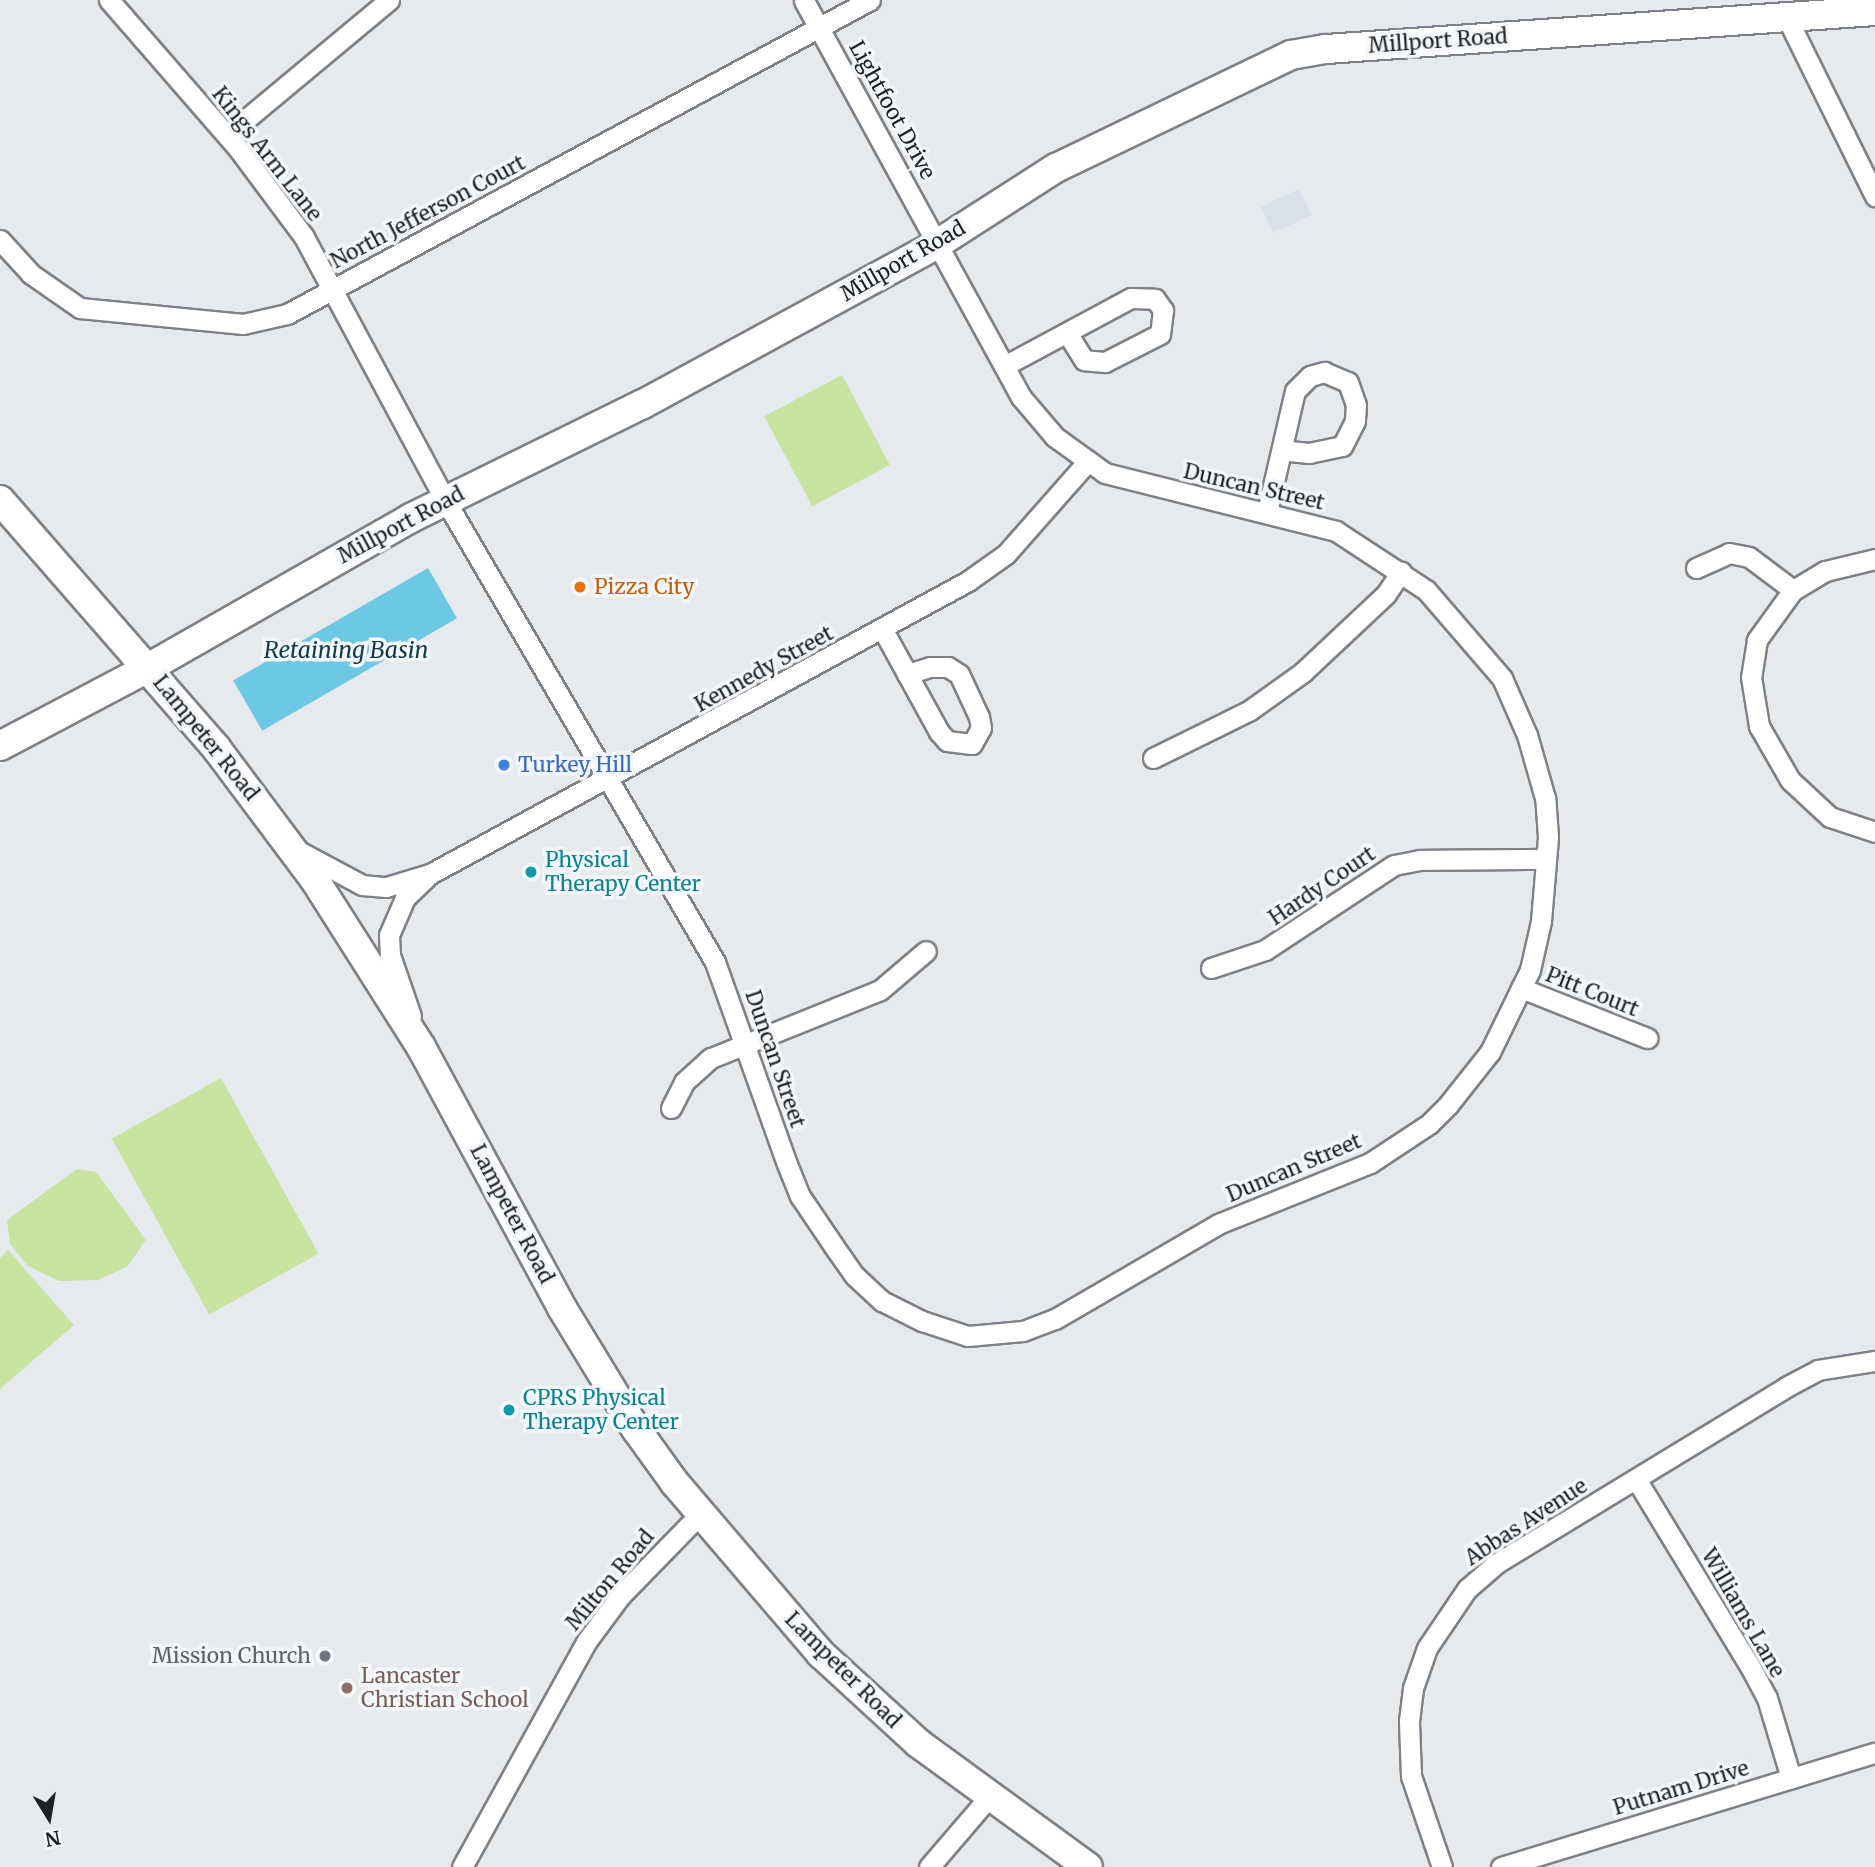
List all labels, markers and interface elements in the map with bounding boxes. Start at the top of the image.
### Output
street label: Millport Road [1368,24,1508,58]
street label: Lightfoot Drive [844,36,940,184]
street label: Kings Arm Lane [207,82,327,226]
street label: North Jefferson Court [326,150,530,274]
street label: Millport Road [836,215,970,307]
street label: Duncan Street [1181,459,1327,515]
street label: Millport Road [334,481,468,569]
place label: Pizza City [594,574,694,600]
marker: Pizza City [572,579,588,595]
street label: Kennedy Street [690,621,838,717]
water label: Retaining Basin [264,636,428,664]
street label: Lampeter Road [148,670,264,806]
place label: Turkey Hill [518,752,632,778]
marker: Turkey Hill [496,757,512,773]
street label: Hardy Court [1264,841,1380,931]
place label: Physical Therapy Center [545,847,701,897]
marker: Physical Therapy Center [523,864,539,880]
street label: Pitt Court [1542,962,1642,1022]
street label: Duncan Street [740,987,810,1131]
street label: Duncan Street [1223,1128,1365,1208]
street label: Lampeter Road [465,1140,559,1288]
place label: CPRS Physical Therapy Center [523,1385,679,1435]
marker: CPRS Physical Therapy Center [501,1402,517,1418]
street label: Abbas Avenue [1460,1473,1592,1571]
street label: Milton Road [561,1525,659,1635]
street label: Williams Lane [1696,1544,1790,1682]
street label: Lampeter Road [780,1607,906,1733]
place label: Mission Church [152,1643,311,1669]
marker: Mission Church [317,1648,333,1664]
place label: Lancaster Christian School [361,1663,529,1713]
marker: Lancaster Christian School [339,1680,355,1696]
street label: Putnam Drive [1610,1755,1752,1821]
north arrow [14,1783,84,1853]
text: N [43,1825,63,1852]

